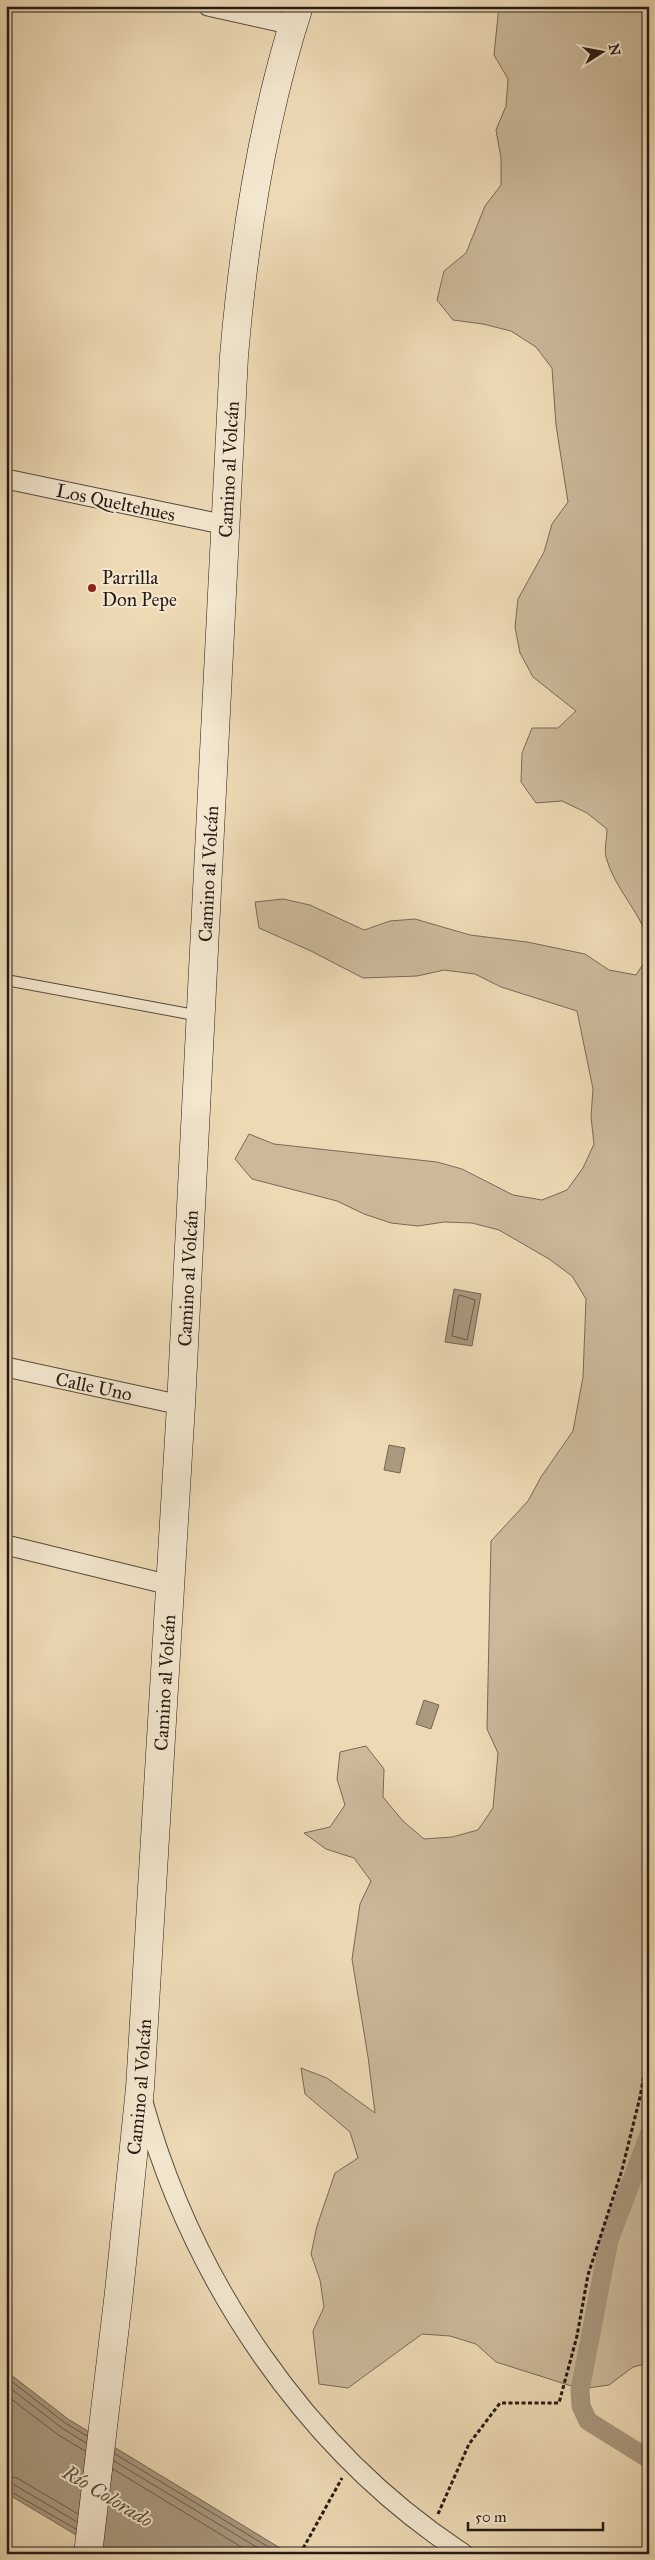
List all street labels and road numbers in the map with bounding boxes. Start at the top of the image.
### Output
street label: Camino al Volcán [214,401,244,538]
street label: Los Queltehues [54,479,178,526]
street label: Camino al Volcán [193,805,223,943]
street label: Camino al Volcán [173,1210,203,1347]
street label: Calle Uno [53,1367,135,1406]
street label: Camino al Volcán [149,1614,180,1752]
street label: Camino al Volcán [122,2018,156,2156]

